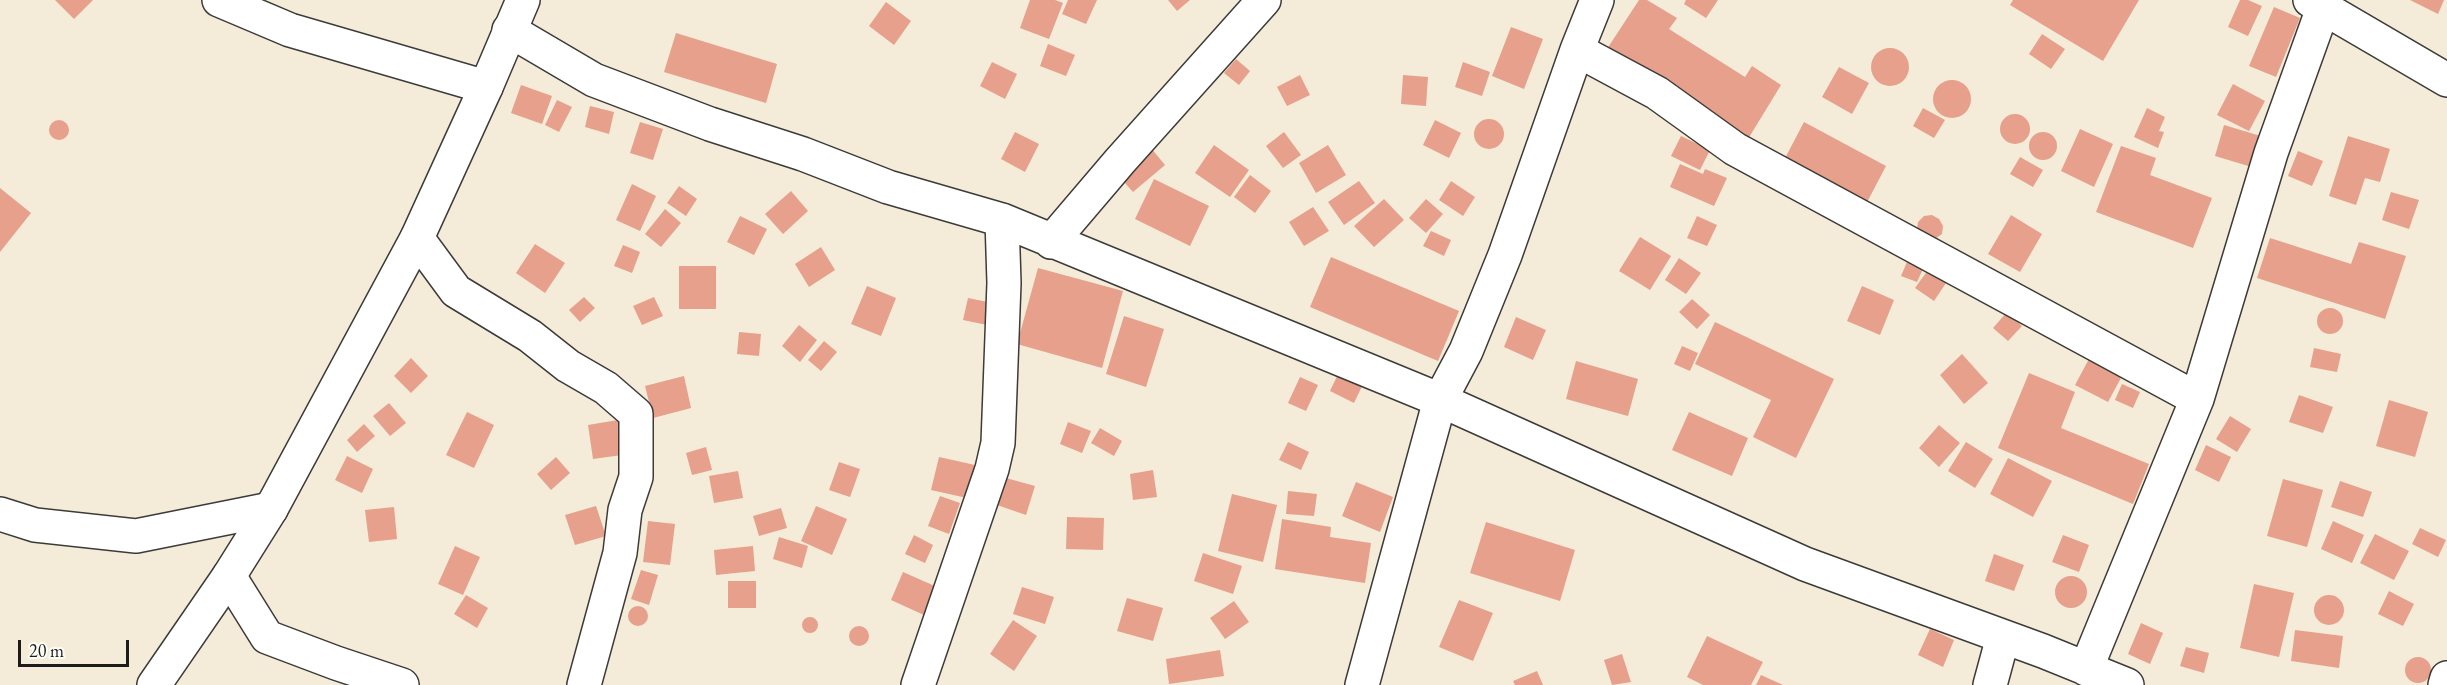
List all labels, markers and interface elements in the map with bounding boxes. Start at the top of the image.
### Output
scale bar [21,628,132,666]
text: 20 m [29,639,64,662]

